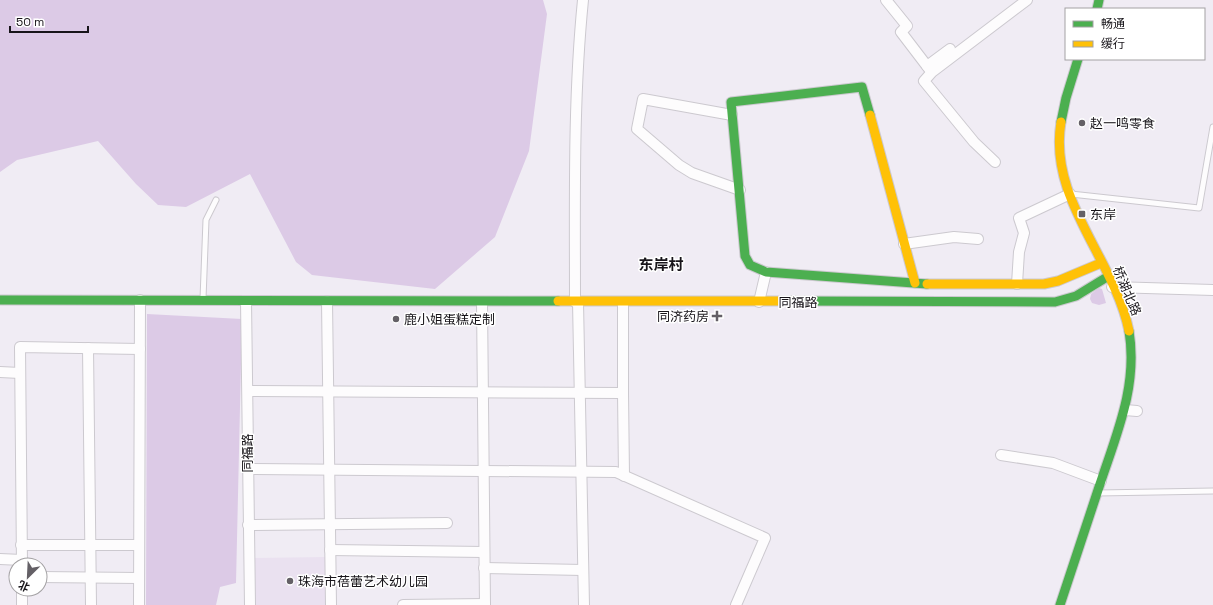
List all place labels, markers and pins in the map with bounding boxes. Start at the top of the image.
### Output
place label: 赵一鸣零食 [1090,115,1155,132]
marker: 赵一鸣零食 [1077,118,1087,128]
place label: 东岸 [1090,206,1116,223]
marker: 东岸 [1077,209,1087,219]
place label: 同济药房 [657,308,709,325]
place label: 鹿小姐蛋糕定制 [404,311,495,328]
marker: 同济药房 [712,311,722,321]
marker: 鹿小姐蛋糕定制 [391,314,401,324]
place label: 珠海市蓓蕾艺术幼儿园 [298,573,428,590]
marker: 珠海市蓓蕾艺术幼儿园 [285,576,295,586]

